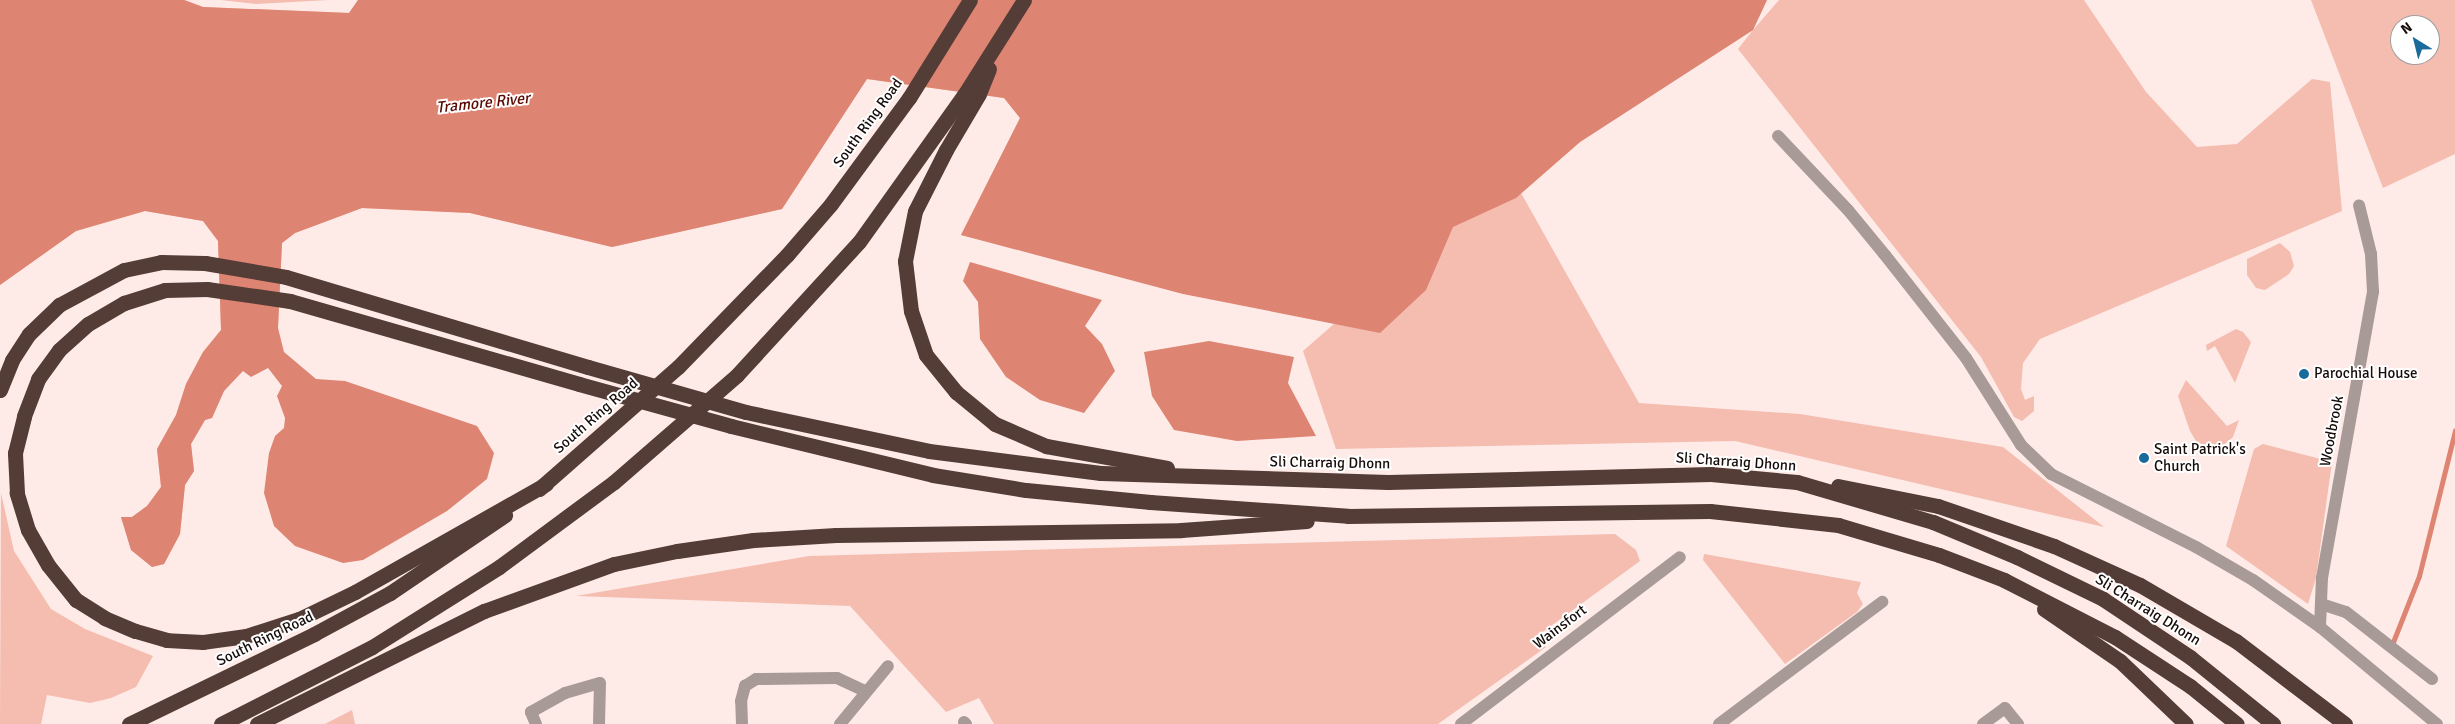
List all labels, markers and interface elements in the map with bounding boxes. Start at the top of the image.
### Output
north arrow [2390,15,2440,65]
text: N [2398,19,2415,38]
street label: South Ring Road [830,75,906,171]
water label: Tramore River [435,89,531,117]
place label: Parochial House [2314,365,2418,383]
marker: Parochial House [2298,368,2310,380]
street label: South Ring Road [550,375,642,457]
street label: Woodbrook [2316,394,2348,468]
place label: Saint Patrick's Church [2154,440,2246,475]
street label: Sli Charraig Dhonn [1675,449,1797,475]
marker: Saint Patrick's Church [2138,452,2150,464]
street label: Sli Charraig Dhonn [1269,453,1391,473]
street label: Sli Charraig Dhonn [2092,570,2204,650]
street label: Wainsfort [1530,601,1590,653]
street label: South Ring Road [214,608,316,670]

